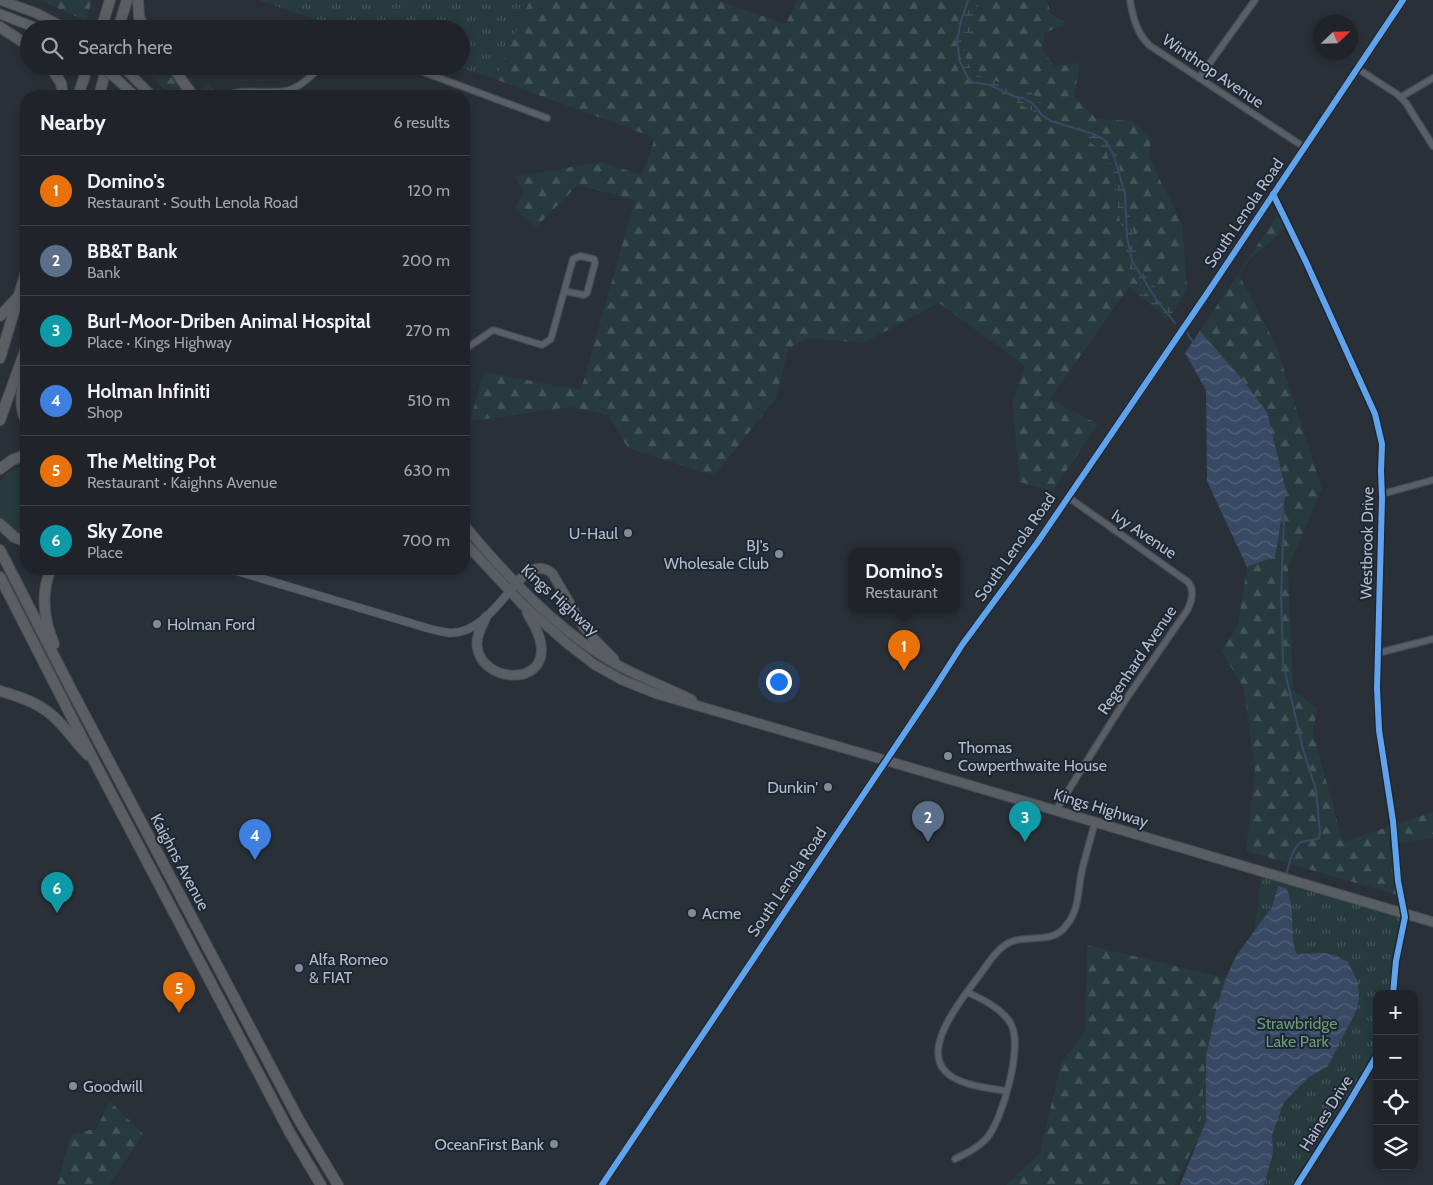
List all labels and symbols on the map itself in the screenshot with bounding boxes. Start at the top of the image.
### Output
north arrow [1313,15,1358,60]
street label: Winthrop Avenue [1159,30,1267,112]
street label: South Lenola Road [1200,155,1288,271]
street label: Westbrook Drive [1357,486,1377,600]
street label: South Lenola Road [971,489,1059,605]
street label: Ivy Avenue [1108,505,1180,563]
place label: U-Haul [569,524,618,543]
marker: U-Haul [622,527,634,539]
place label: BJ's Wholesale Club [664,536,769,573]
marker: BJ's Wholesale Club [773,548,785,560]
street label: Kings Highway [517,560,603,640]
street label: Regenhard Avenue [1094,602,1180,718]
place label: Holman Ford [167,615,255,634]
marker: Holman Ford [151,618,163,630]
pin: 1 [888,630,920,671]
your location [766,669,792,695]
place label: Thomas Cowperthwaite House [958,738,1107,775]
marker: Thomas Cowperthwaite House [942,750,954,762]
place label: Dunkin' [767,778,818,797]
marker: Dunkin' [822,781,834,793]
street label: Kings Highway [1051,785,1151,831]
pin: 2 [912,801,944,842]
pin: 3 [1009,801,1041,842]
street label: Kaighns Avenue [147,810,213,914]
pin: 4 [239,819,271,860]
street label: South Lenola Road [743,824,831,940]
pin: 6 [41,872,73,913]
place label: Acme [702,904,741,923]
marker: Acme [686,907,698,919]
place label: Alfa Romeo & FIAT [309,950,388,987]
marker: Alfa Romeo & FIAT [293,962,305,974]
pin: 5 [163,972,195,1013]
park label: Strawbridge Lake Park [1257,1014,1337,1051]
street label: Haines Drive [1295,1072,1357,1154]
place label: Goodwill [83,1077,143,1096]
marker: Goodwill [67,1080,79,1092]
place label: OceanFirst Bank [434,1135,545,1154]
marker: OceanFirst Bank [548,1138,560,1150]

